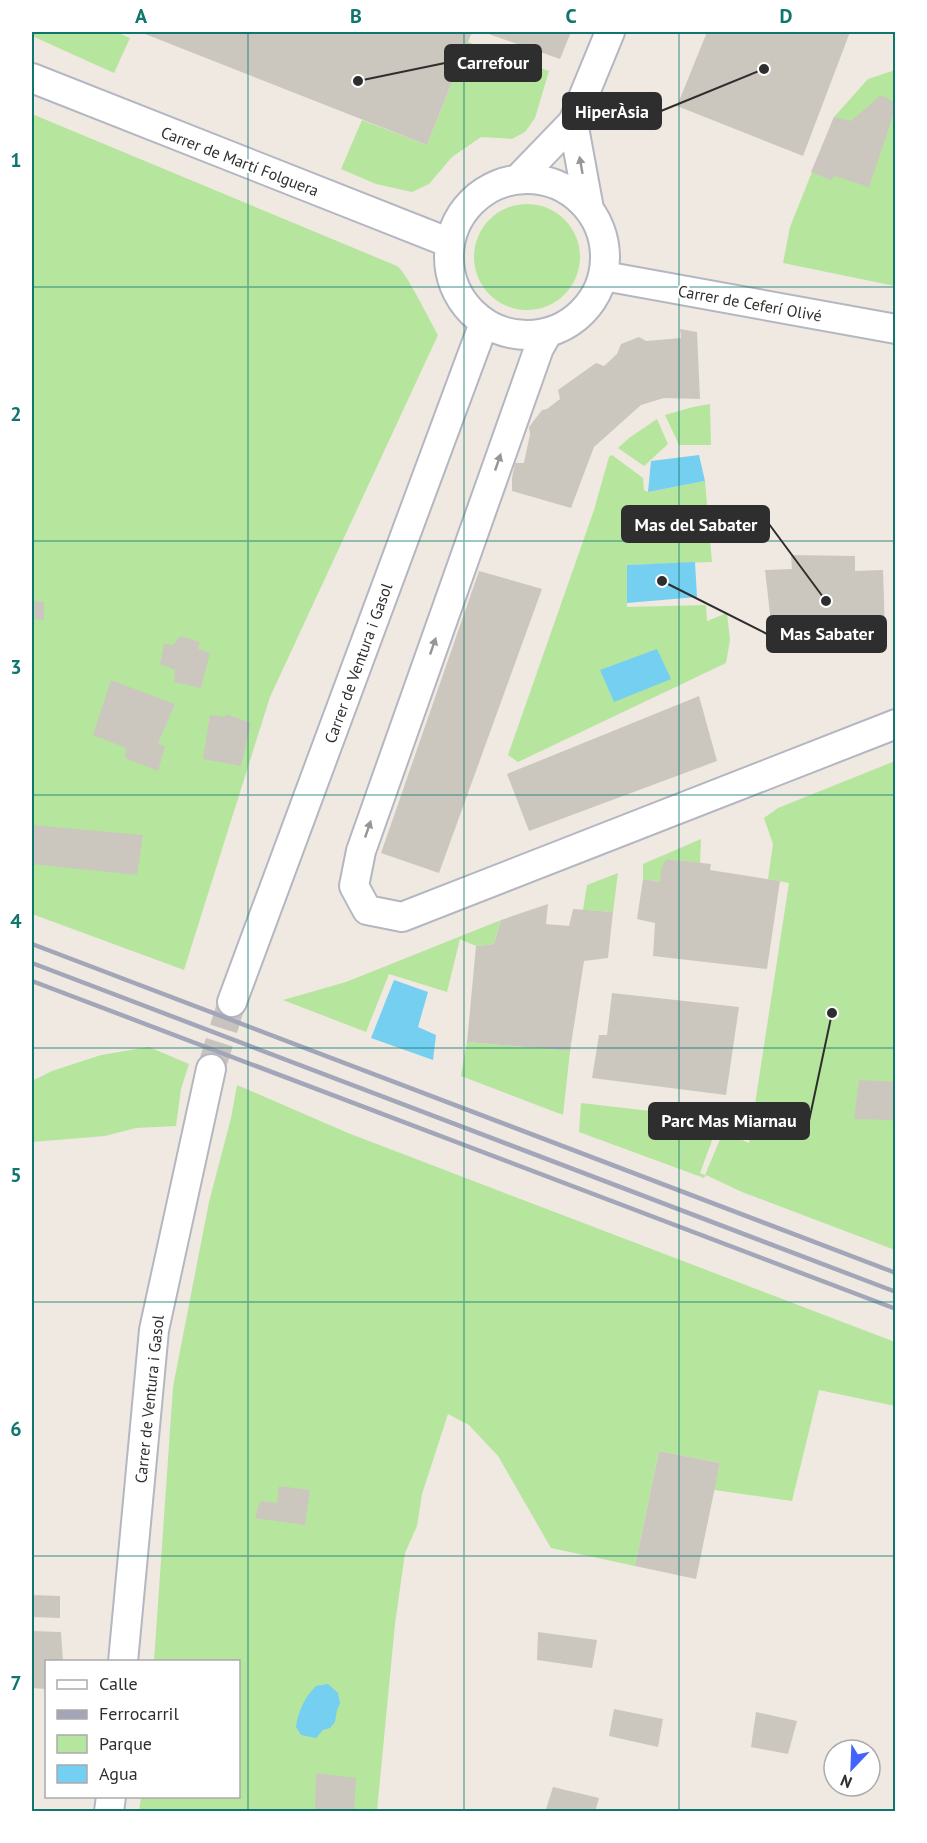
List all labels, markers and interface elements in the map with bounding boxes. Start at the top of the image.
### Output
text: A [135,3,148,29]
text: B [350,3,362,29]
text: C [565,3,577,29]
text: D [780,3,793,29]
callout: Carrefour [445,45,541,81]
text: Carrefour [457,51,530,74]
callout: HiperÀsia [563,93,661,129]
text: HiperÀsia [575,100,649,123]
street label: Carrer de Martí Folguera [158,122,322,200]
text: 1 [10,147,22,173]
one-way arrow [576,156,585,175]
street label: Carrer de Ceferí Olivé [676,280,824,326]
text: 2 [10,401,22,427]
one-way arrow [494,453,504,471]
callout: Mas del Sabater [622,506,769,542]
text: Mas del Sabater [635,513,758,536]
street label: Carrer de Ventura i Gasol [320,580,396,746]
callout: Mas Sabater [767,616,886,652]
text: Mas Sabater [780,622,875,645]
one-way arrow [429,636,439,654]
text: 3 [10,654,22,680]
one-way arrow [364,820,374,838]
text: 4 [10,908,22,934]
callout: Parc Mas Miarnau [649,1103,809,1139]
text: Parc Mas Miarnau [661,1109,797,1132]
text: 5 [10,1162,22,1188]
street label: Carrer de Ventura i Gasol [130,1314,168,1484]
text: 6 [10,1416,22,1442]
legend [45,1660,240,1798]
text: 7 [10,1670,22,1696]
text: Calle [99,1672,138,1695]
text: Ferrocarril [99,1702,179,1725]
text: Parque [99,1732,152,1755]
north arrow [822,1738,882,1798]
text: Agua [99,1762,138,1785]
text: N [837,1771,855,1793]

